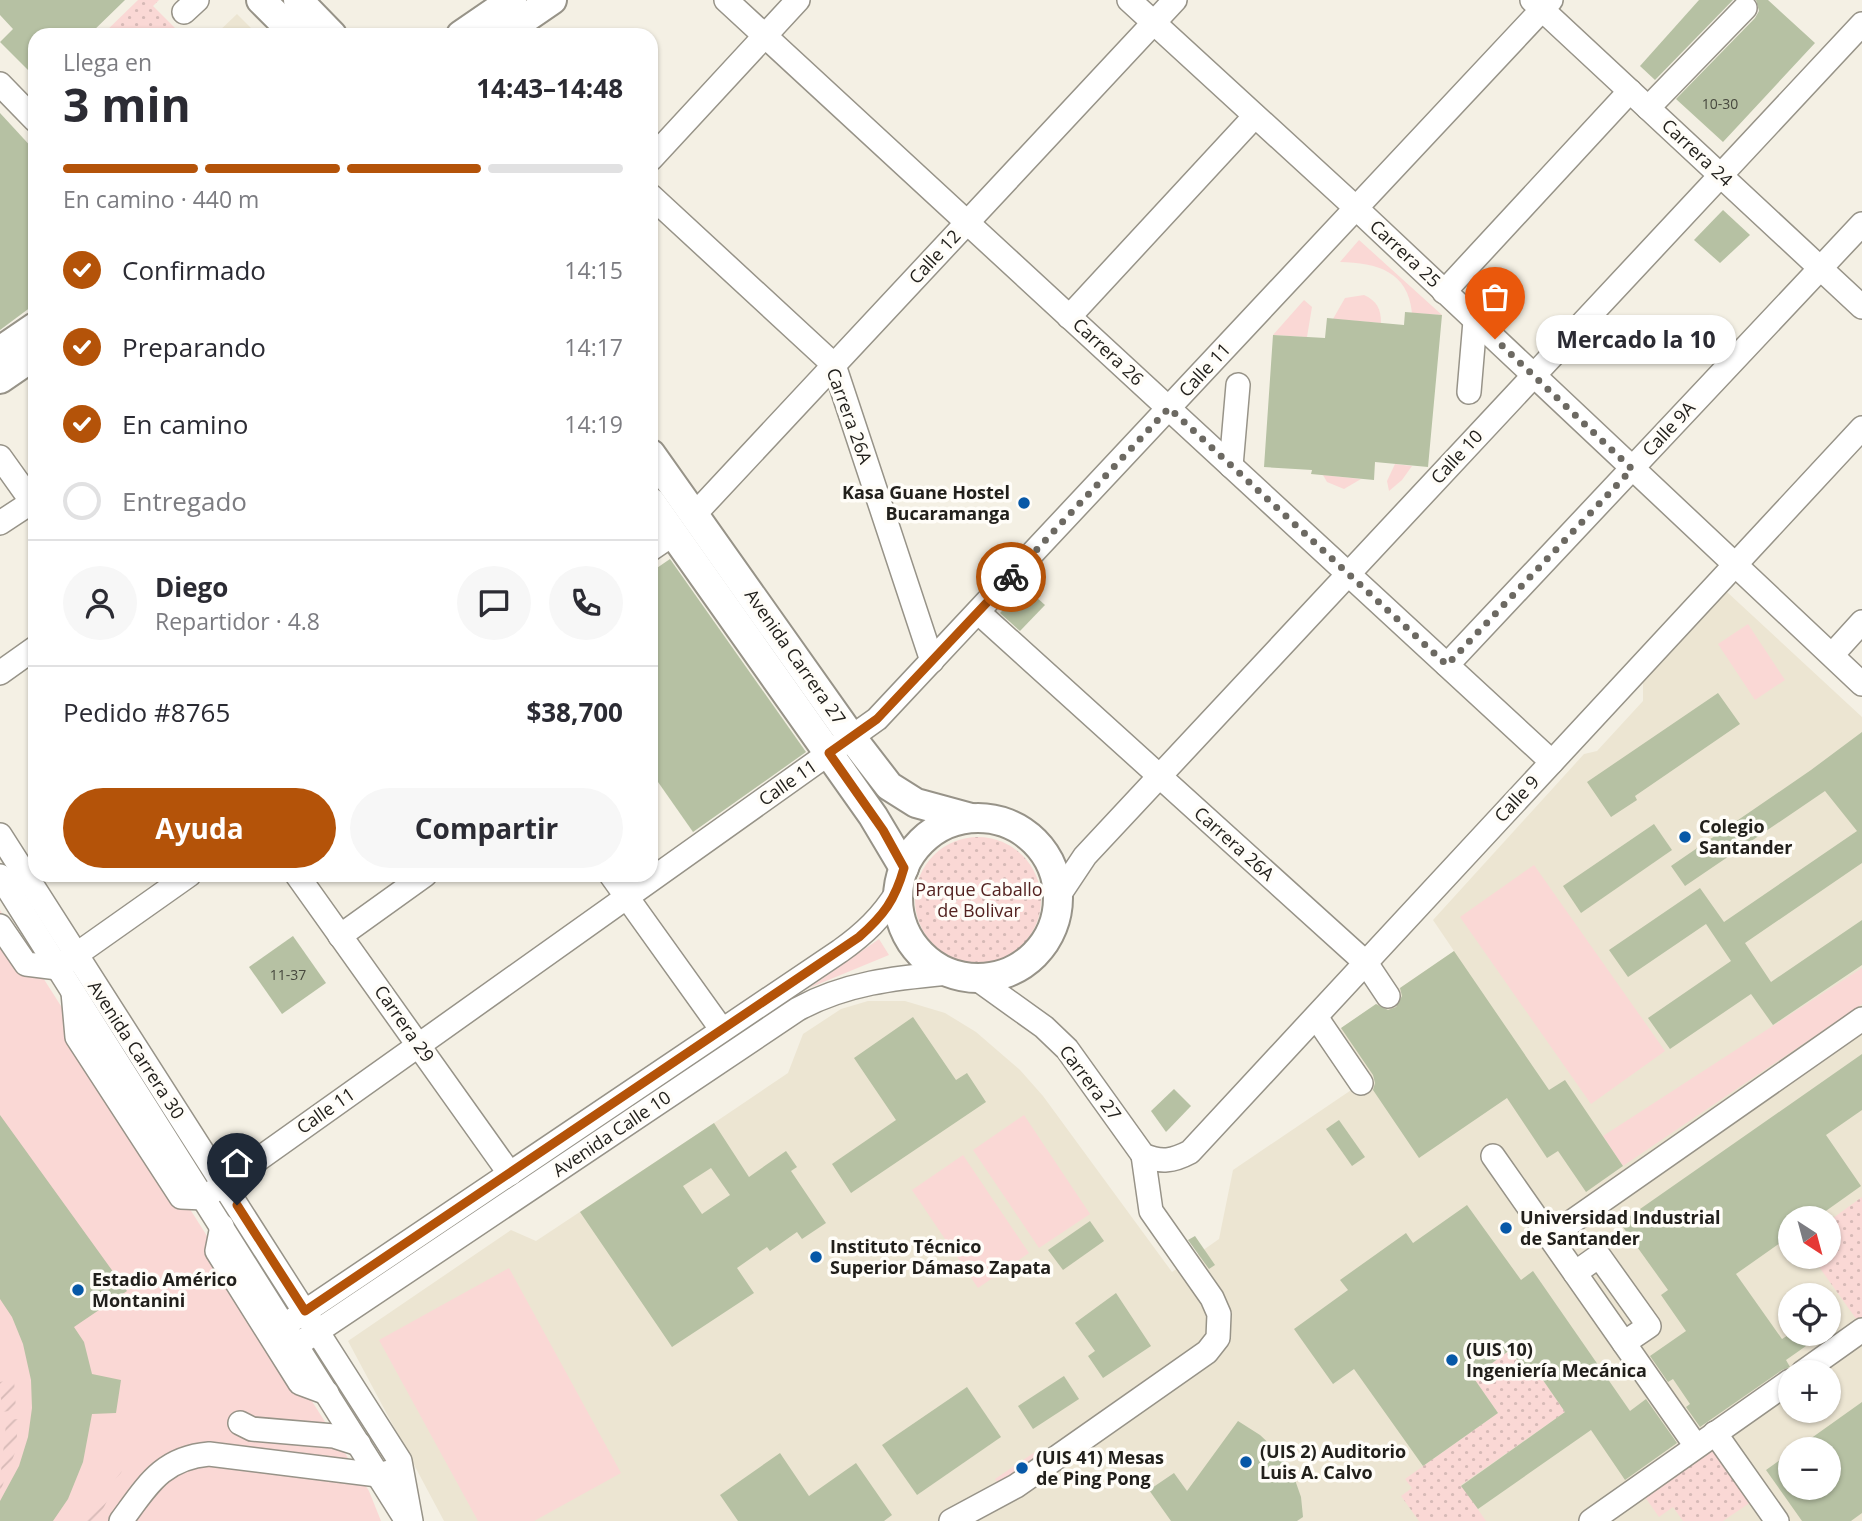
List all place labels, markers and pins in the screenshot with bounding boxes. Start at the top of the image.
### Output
pin [1465,267,1525,339]
callout: Mercado la 10 [1537,314,1736,364]
place label: Kasa Guane Hostel Bucaramanga [842,480,1010,525]
marker: Kasa Guane Hostel Bucaramanga [1016,495,1032,511]
place label: Colegio Santander [1699,814,1792,859]
marker: Colegio Santander [1677,829,1693,845]
pin [207,1133,267,1205]
place label: Universidad Industrial de Santander [1520,1205,1721,1250]
marker: Universidad Industrial de Santander [1498,1220,1514,1236]
place label: Instituto Técnico Superior Dámaso Zapata [830,1234,1051,1279]
marker: Instituto Técnico Superior Dámaso Zapata [808,1249,824,1265]
place label: Estadio Américo Montanini [92,1267,237,1312]
marker: Estadio Américo Montanini [70,1282,86,1298]
place label: (UIS 10) Ingeniería Mecánica [1466,1337,1647,1382]
marker: (UIS 10) Ingeniería Mecánica [1444,1352,1460,1368]
place label: (UIS 2) Auditorio Luis A. Calvo [1260,1439,1406,1484]
place label: (UIS 41) Mesas de Ping Pong [1036,1445,1164,1490]
marker: (UIS 2) Auditorio Luis A. Calvo [1238,1454,1254,1470]
marker: (UIS 41) Mesas de Ping Pong [1014,1460,1030,1476]

